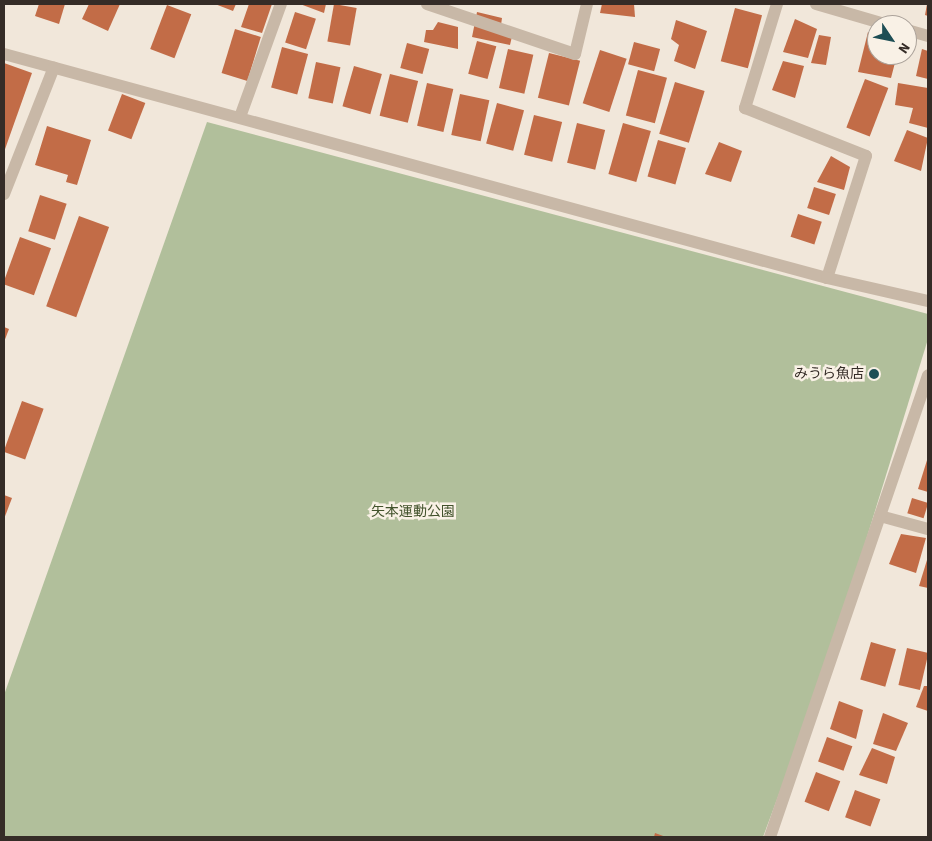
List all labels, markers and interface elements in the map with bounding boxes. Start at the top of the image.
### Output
north arrow [867,15,917,65]
text: N [893,38,915,57]
place label: みうら魚店 [794,366,864,382]
marker: みうら魚店 [868,368,880,380]
park label: 矢本運動公園 [371,504,455,520]

